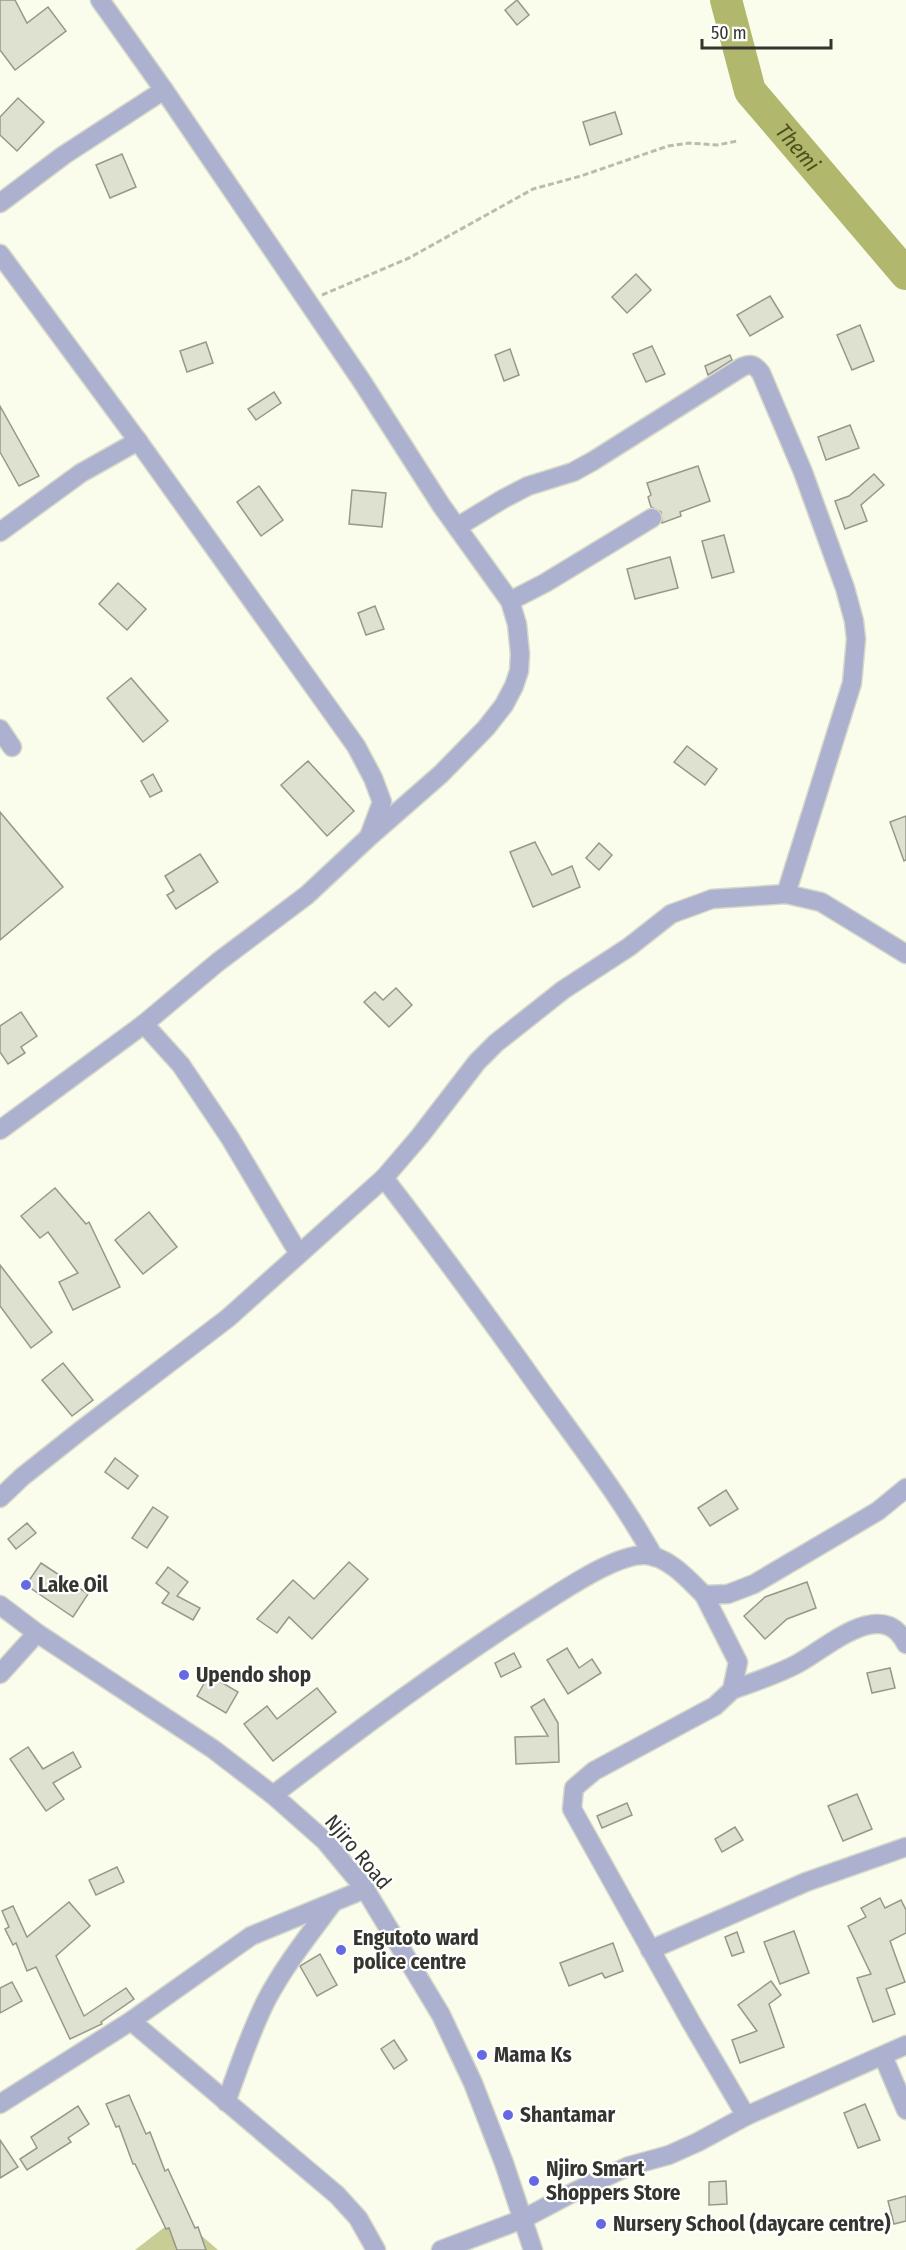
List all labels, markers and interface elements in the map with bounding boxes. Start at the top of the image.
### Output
scale bar [702,12,831,50]
text: 50 m [711,22,747,44]
water label: Themi [770,118,826,177]
place label: Lake Oil [38,1572,108,1598]
marker: Lake Oil [19,1578,33,1592]
place label: Upendo shop [196,1662,311,1688]
marker: Upendo shop [177,1668,191,1682]
street label: Njiro Road [319,1809,397,1895]
place label: Engutoto ward police centre [353,1925,479,1975]
marker: Engutoto ward police centre [334,1943,348,1957]
place label: Mama Ks [494,2042,572,2068]
marker: Mama Ks [475,2048,489,2062]
place label: Shantamar [520,2102,615,2128]
marker: Shantamar [501,2108,515,2122]
place label: Njiro Smart Shoppers Store [546,2156,681,2206]
marker: Njiro Smart Shoppers Store [527,2174,541,2188]
place label: Nursery School (daycare centre) [613,2211,890,2237]
marker: Nursery School (daycare centre) [594,2217,608,2231]

